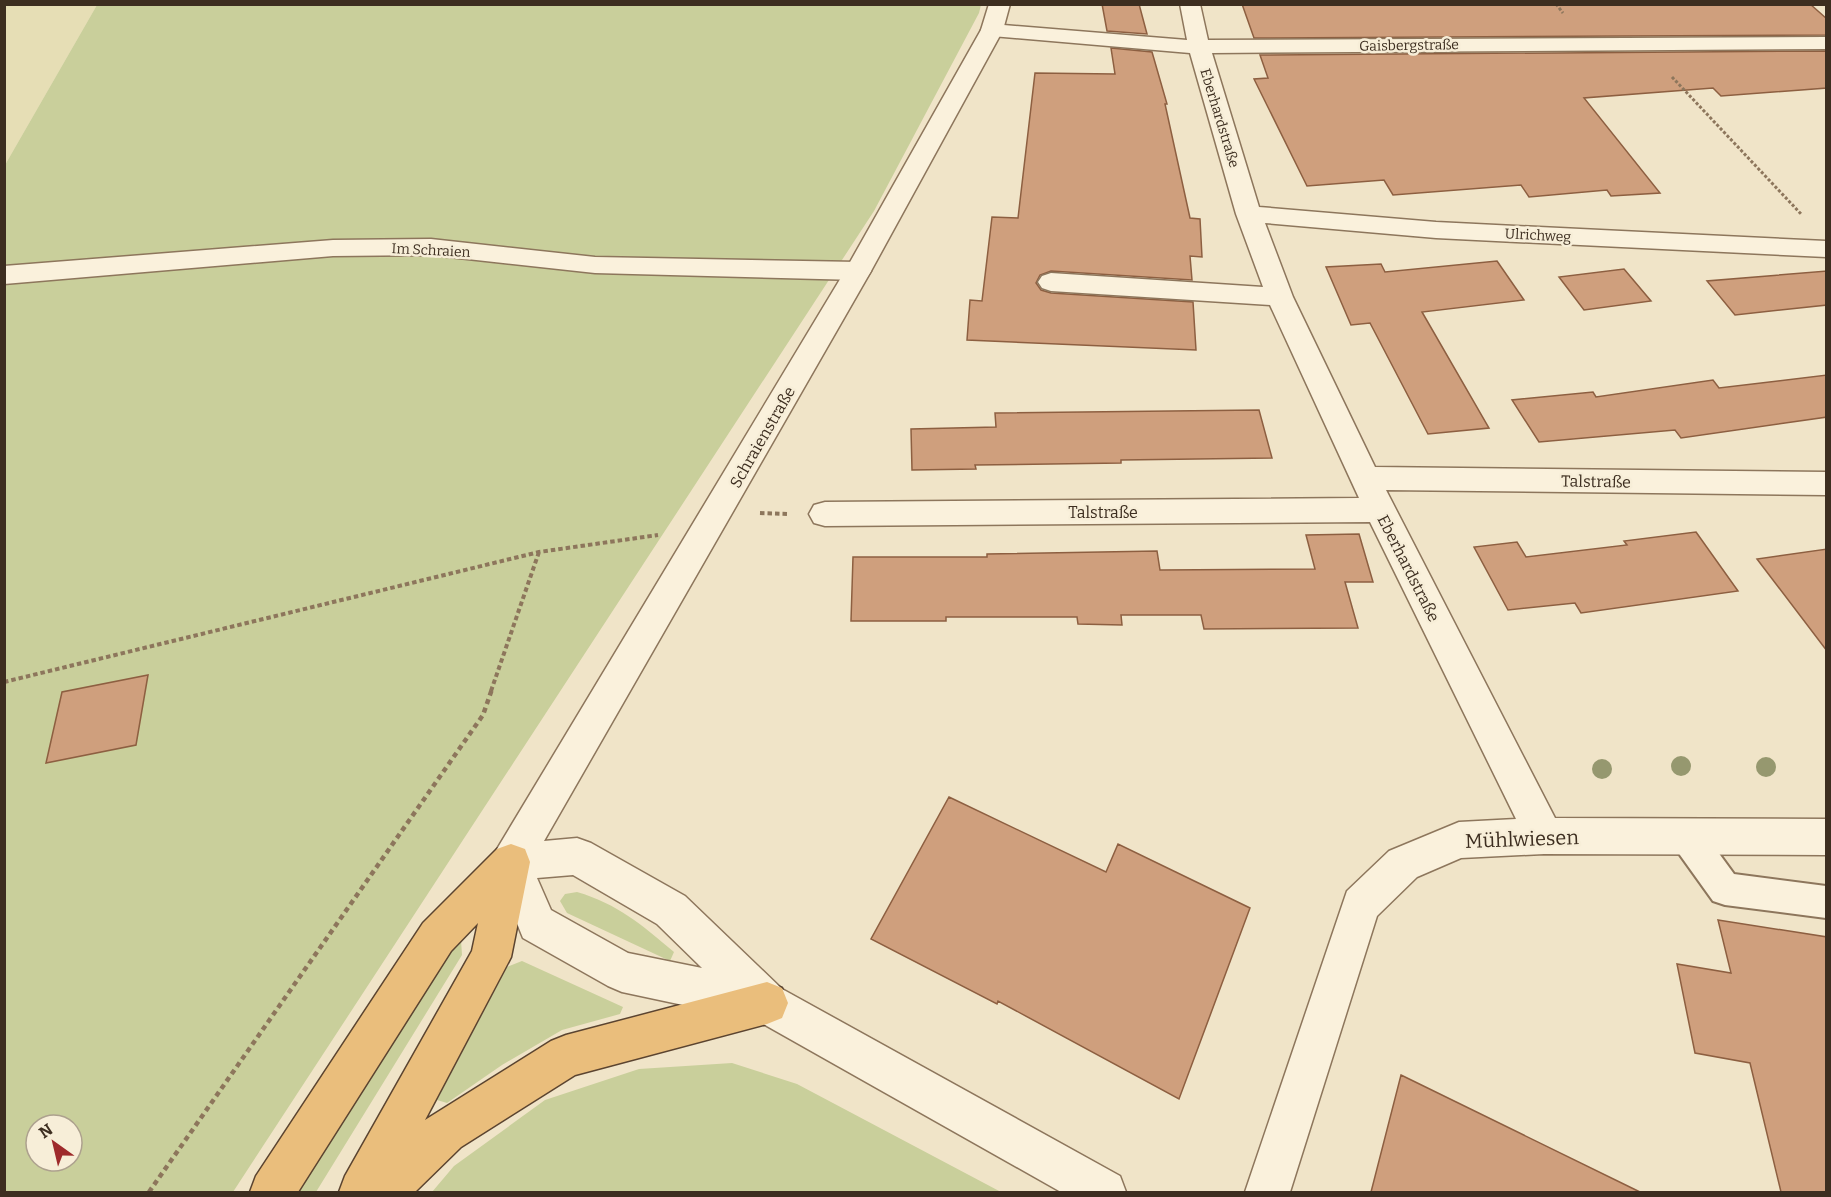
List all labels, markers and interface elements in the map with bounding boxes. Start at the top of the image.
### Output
street label: Gaisbergstraße [1359,36,1459,55]
street label: Eberhardstraße [1196,67,1243,170]
street label: Ulrichweg [1504,225,1572,246]
street label: Im Schraien [391,240,471,261]
street label: Schraienstraße [726,383,799,491]
street label: Talstraße [1561,471,1631,492]
street label: Talstraße [1068,503,1138,522]
street label: Eberhardstraße [1373,512,1444,625]
street label: Mühlwiesen [1465,825,1580,853]
north arrow [24,1113,84,1173]
text: N [35,1120,56,1142]

